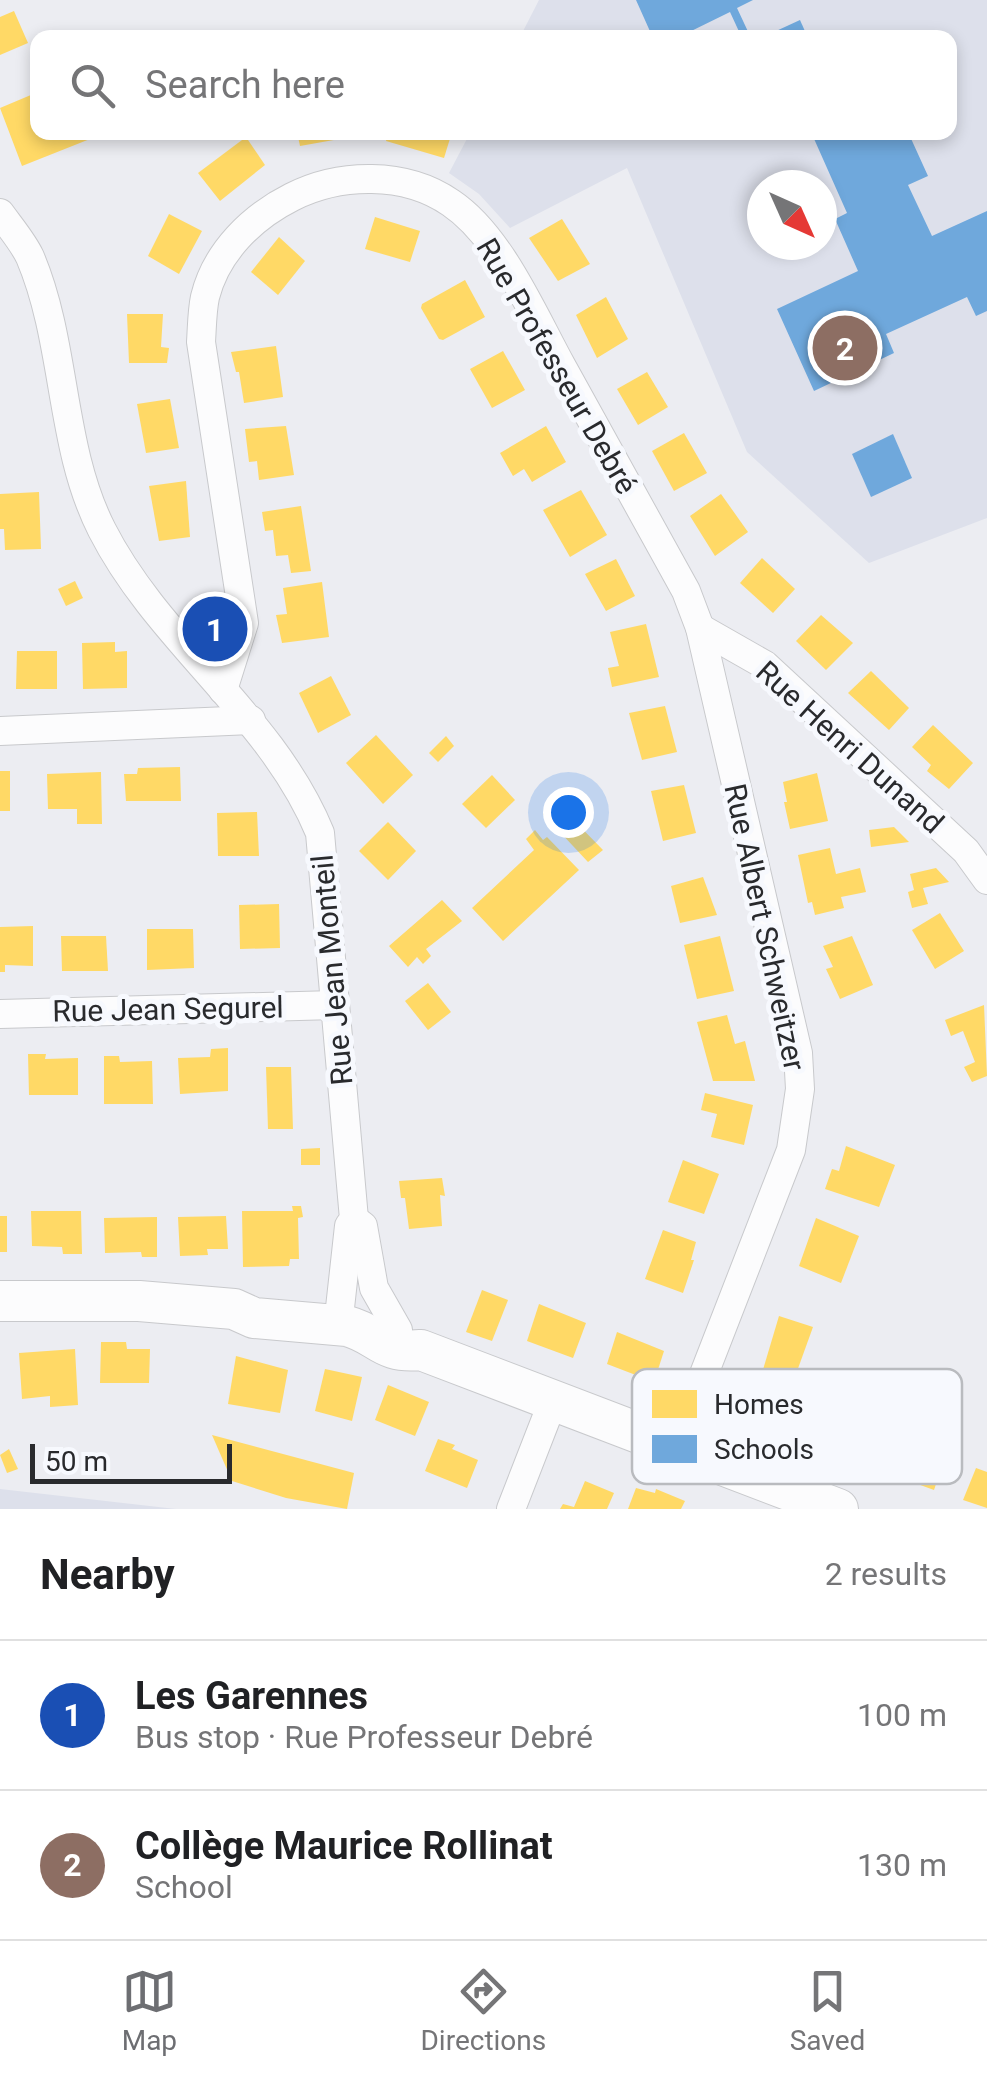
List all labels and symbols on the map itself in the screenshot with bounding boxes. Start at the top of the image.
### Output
north arrow [747,170,837,260]
street label: Rue Professeur Debré [469,232,645,500]
pin: 2 [812,310,878,386]
pin: 1 [182,592,248,666]
street label: Rue Henri Dunand [749,654,951,840]
street label: Rue Albert Schweitzer [717,780,813,1074]
your location [543,787,594,838]
street label: Rue Jean Monteil [304,853,360,1087]
street label: Rue Jean Segurel [52,989,284,1029]
legend [632,1369,962,1484]
text: Homes [714,1388,804,1421]
text: Schools [714,1433,814,1466]
scale bar [30,1439,232,1484]

